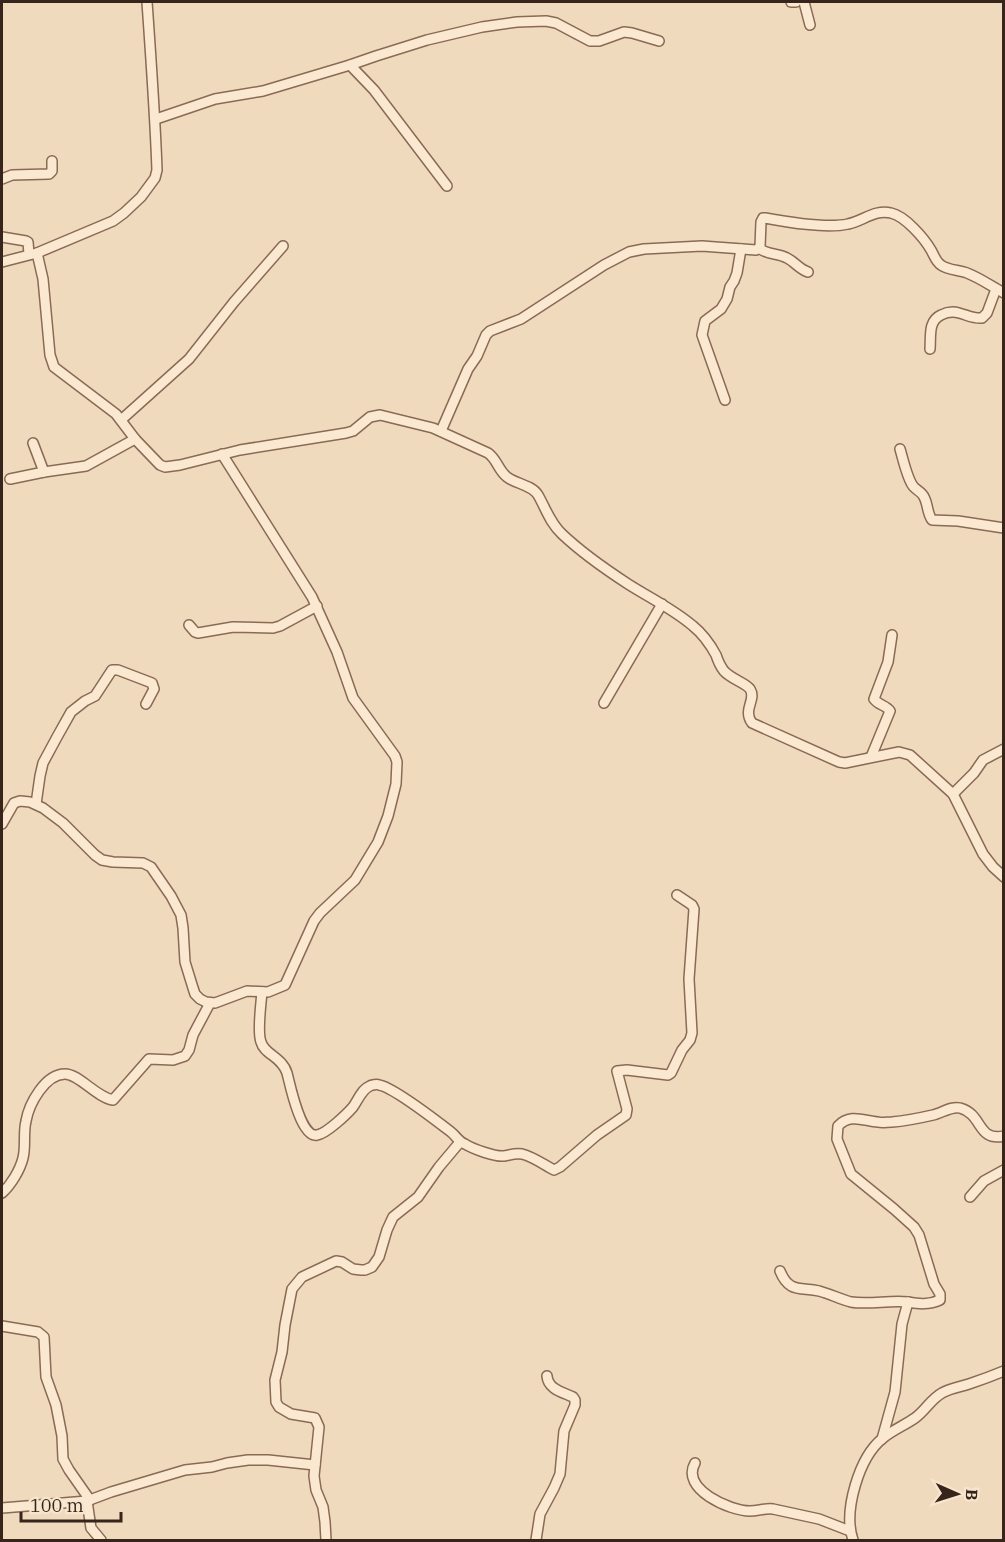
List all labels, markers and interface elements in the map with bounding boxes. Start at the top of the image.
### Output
north arrow [927,1464,987,1524]
scale bar [21,1485,122,1523]
text: B [962,1489,982,1501]
text: 100 m [30,1494,84,1517]

